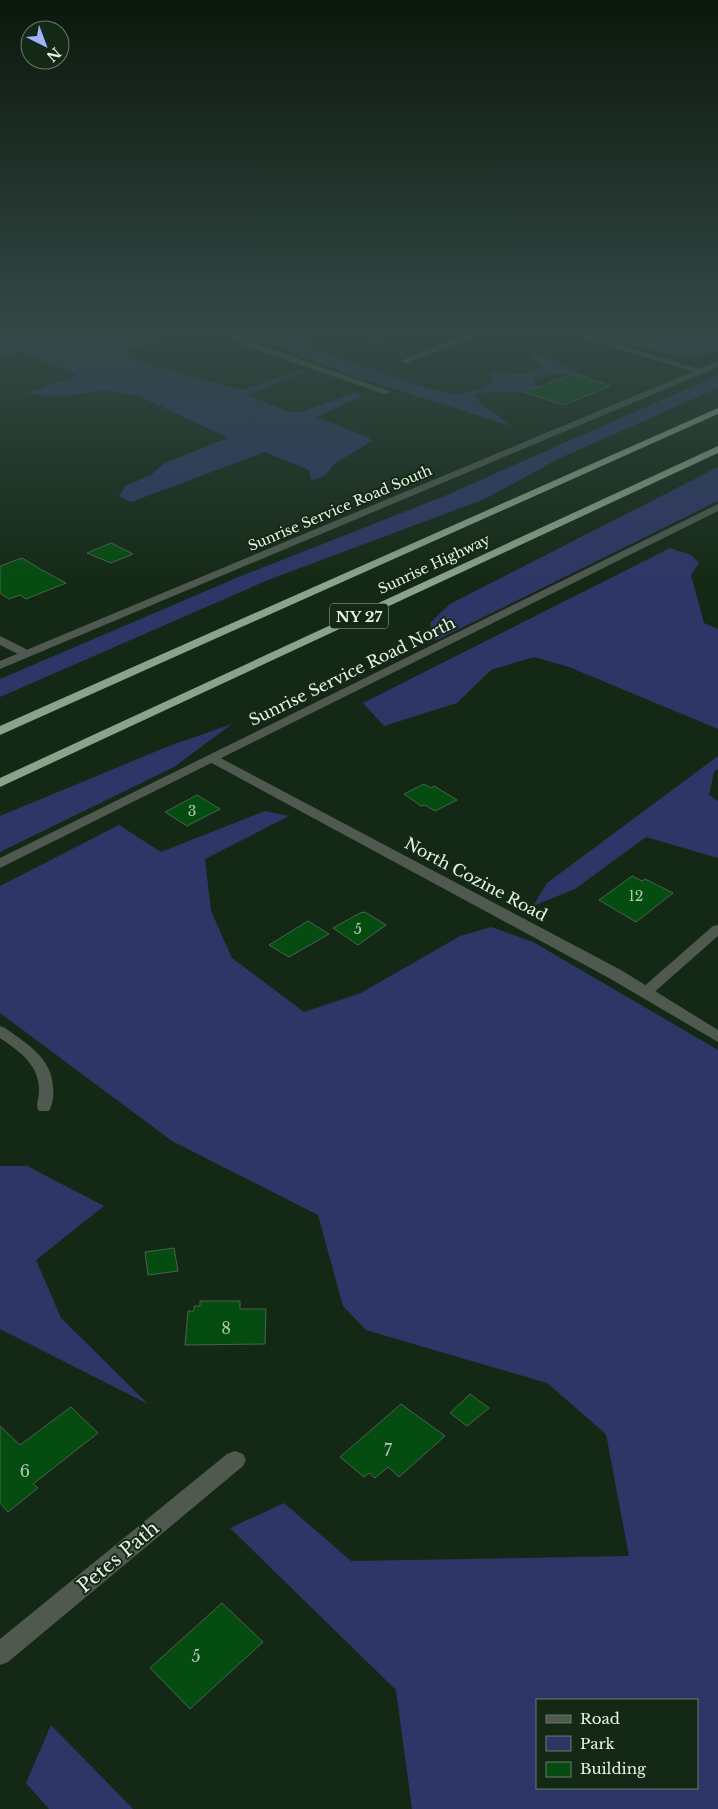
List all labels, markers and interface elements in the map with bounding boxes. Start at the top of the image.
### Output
north arrow [20,20,70,70]
text: N [43,44,65,66]
street label: Sunrise Service Road South [245,461,435,555]
street label: Sunrise Highway [375,530,493,598]
road number: NY 27 [330,604,388,628]
street label: Sunrise Service Road North [246,612,458,730]
house number: 3 [188,802,196,820]
street label: North Cozine Road [401,833,551,925]
house number: 12 [629,887,643,905]
house number: 5 [354,920,362,938]
house number: 8 [221,1318,231,1338]
house number: 7 [384,1440,393,1460]
house number: 6 [20,1461,30,1481]
street label: Petes Path [73,1516,163,1598]
house number: 5 [191,1646,201,1666]
legend [536,1699,698,1789]
text: Road [580,1709,620,1728]
text: Park [580,1734,616,1753]
text: Building [580,1759,647,1778]

